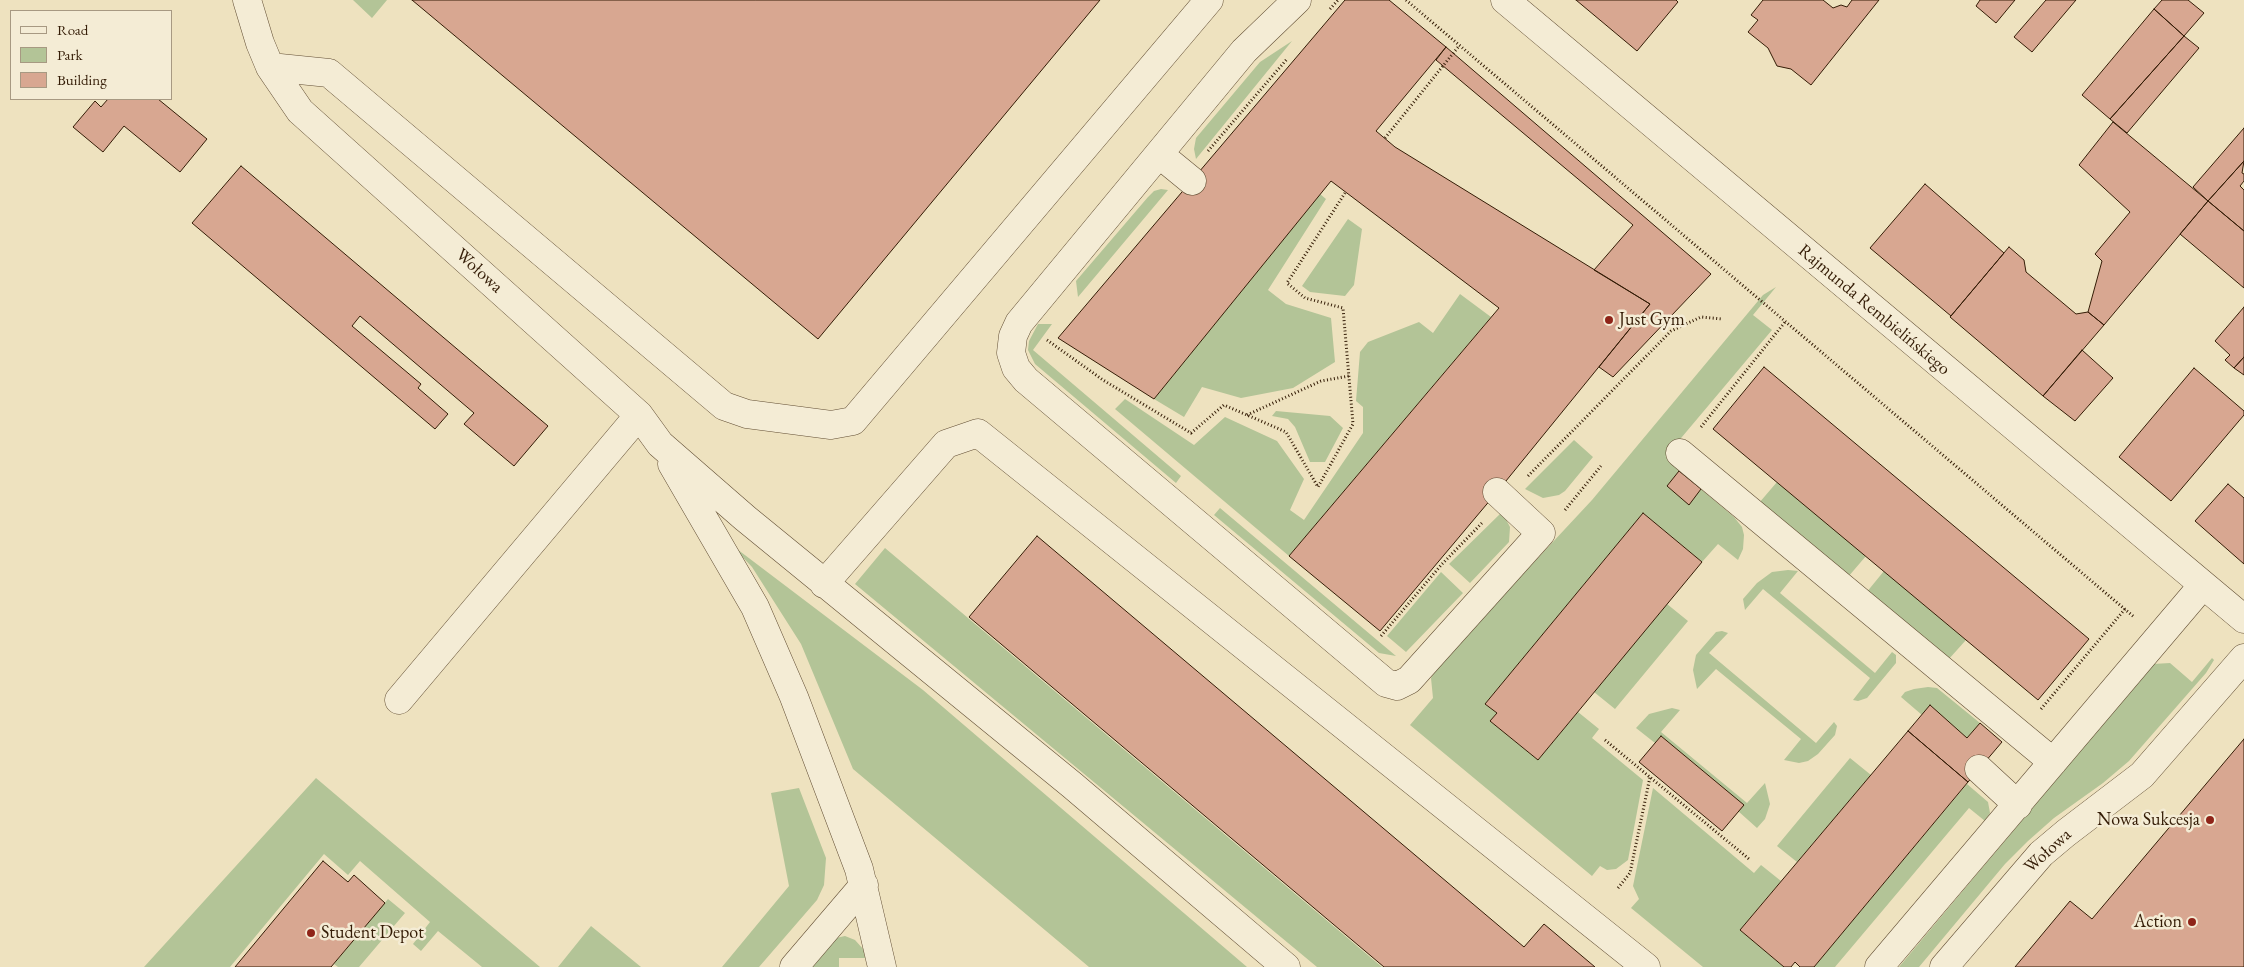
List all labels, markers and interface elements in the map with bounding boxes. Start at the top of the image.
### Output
legend [10,10,172,100]
text: Road [57,20,88,39]
text: Park [57,45,83,64]
text: Building [57,70,107,89]
street label: Rajmunda Rembielińskiego [1794,240,1954,380]
street label: Wołowa [451,244,507,298]
place label: Just Gym [1619,309,1685,331]
marker: Just Gym [1603,314,1615,326]
place label: Nowa Sukcesja [2097,809,2200,831]
marker: Nowa Sukcesja [2204,814,2216,826]
street label: Wołowa [2020,824,2076,878]
place label: Action [2134,911,2182,933]
marker: Action [2186,916,2198,928]
place label: Student Depot [321,922,424,944]
marker: Student Depot [305,927,317,939]

